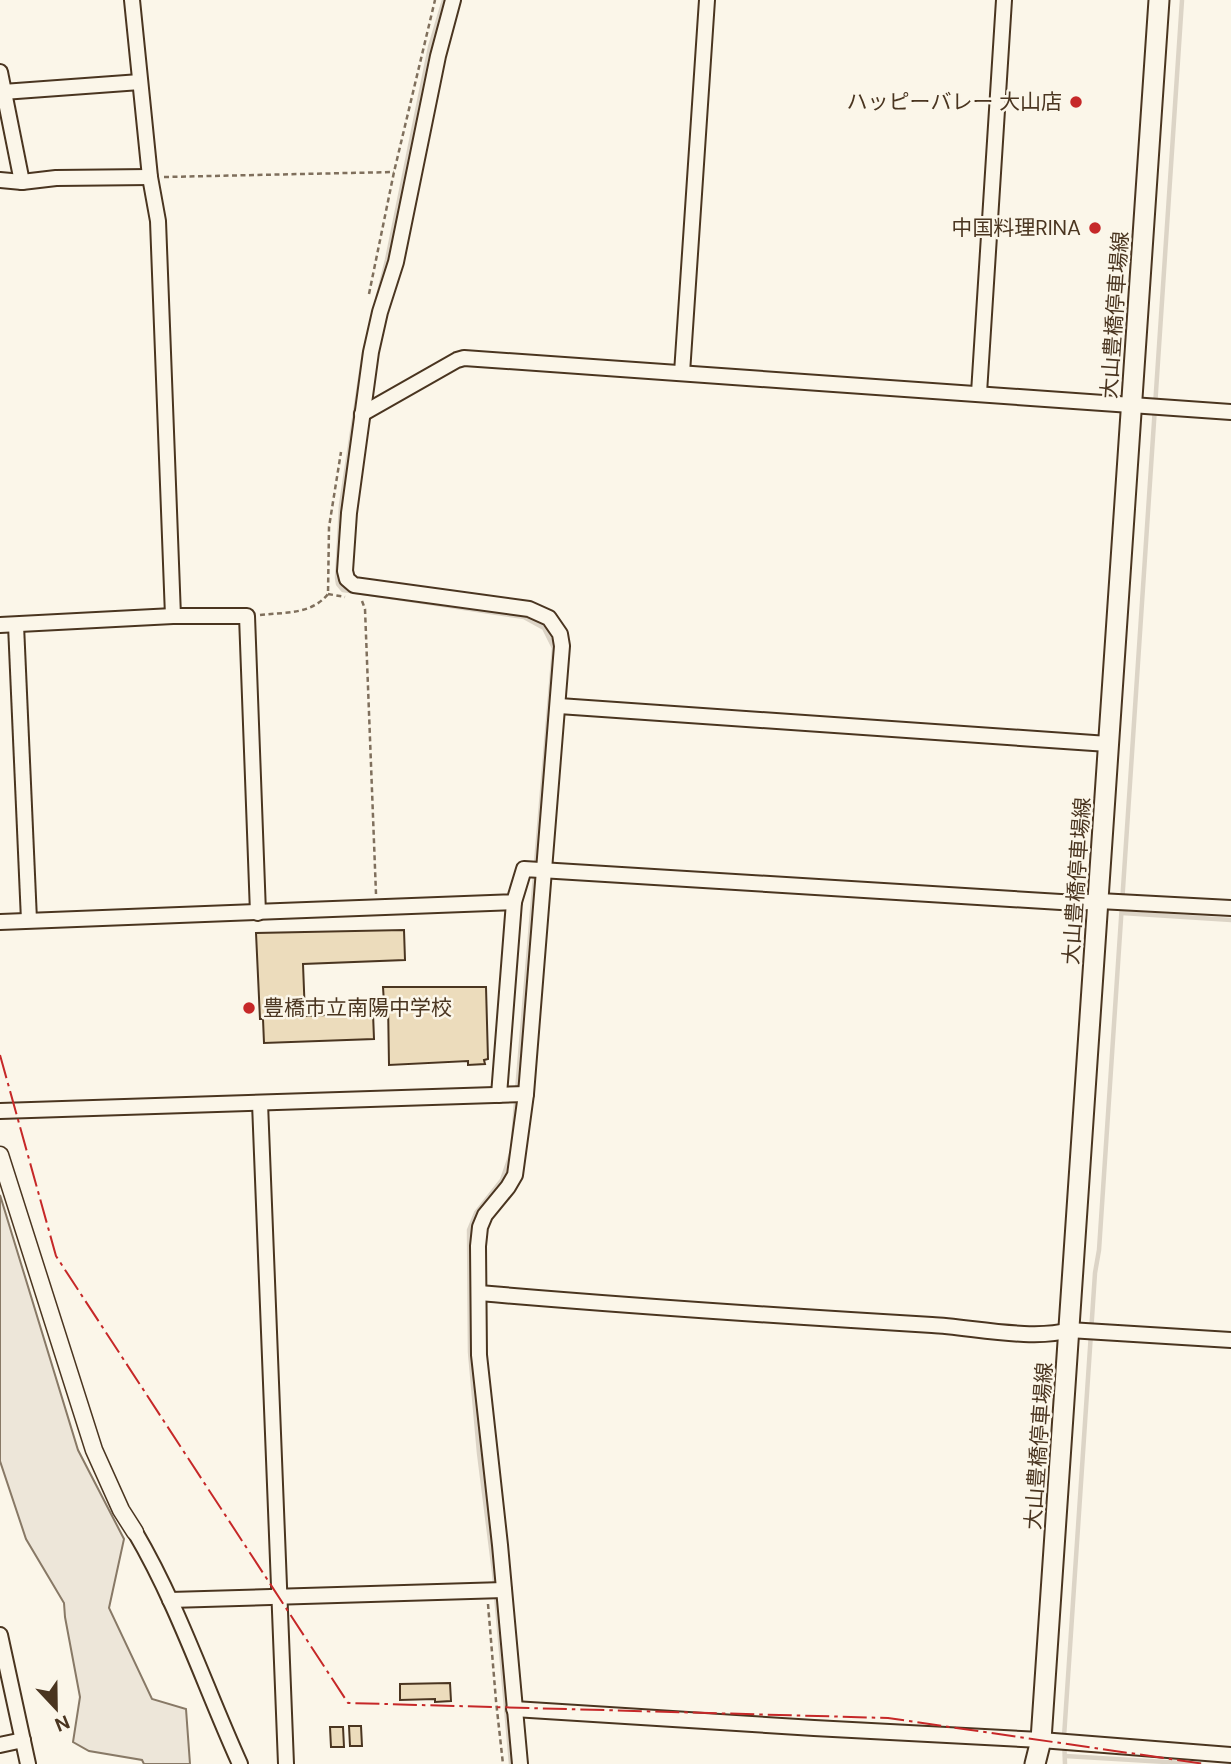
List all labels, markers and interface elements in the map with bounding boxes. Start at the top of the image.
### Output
place label: ハッピーバレー 大山店 [847,88,1062,116]
marker: ハッピーバレー 大山店 [1068,94,1084,110]
place label: 中国料理RINA [951,214,1081,242]
marker: 中国料理RINA [1087,220,1103,236]
street label: 大山豊橋停車場線 [1095,230,1135,400]
street label: 大山豊橋停車場線 [1057,796,1097,966]
place label: 豊橋市立南陽中学校 [263,994,452,1022]
marker: 豊橋市立南陽中学校 [241,1000,257,1016]
street label: 大山豊橋停車場線 [1019,1361,1059,1531]
north arrow [21,1673,91,1743]
text: N [51,1709,73,1737]

